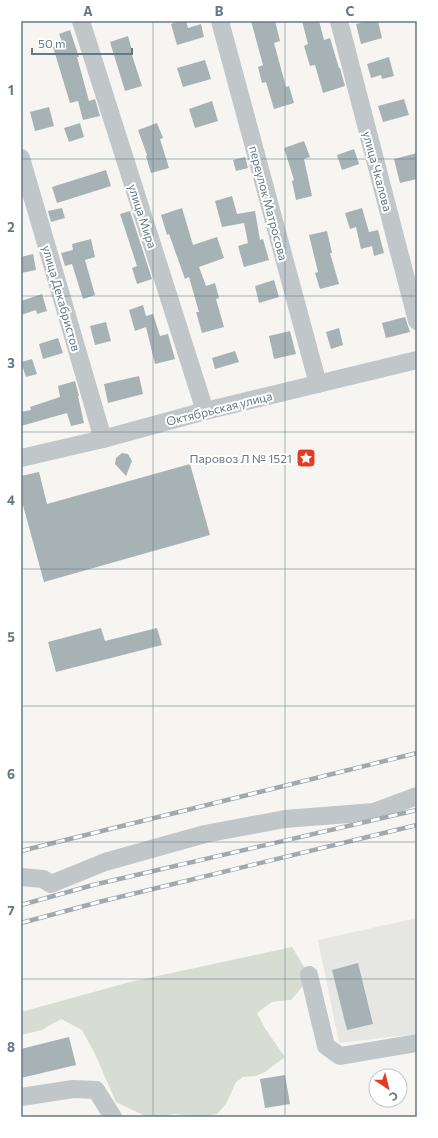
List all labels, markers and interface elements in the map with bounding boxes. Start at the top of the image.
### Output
text: A [83,3,93,19]
text: B [215,3,224,19]
text: C [346,3,355,19]
scale bar [32,30,132,56]
text: 50 m [38,36,66,50]
text: 1 [8,82,14,98]
street label: улица Чкалова [361,129,395,213]
street label: переулок Матросова [247,144,291,262]
street label: улица Мира [126,182,160,250]
text: 2 [7,219,15,235]
street label: улица Декабристов [40,243,84,353]
text: 3 [7,355,15,371]
street label: Октябрьская улица [165,388,273,428]
place icon: Паровоз Л № 1521 [295,447,317,469]
place label: Паровоз Л № 1521 [190,451,292,465]
text: 4 [7,492,15,508]
text: 5 [7,629,15,645]
text: 6 [7,766,15,782]
text: 7 [7,902,15,918]
text: 8 [7,1039,15,1055]
north arrow [368,1068,408,1108]
text: С [387,1089,401,1104]

